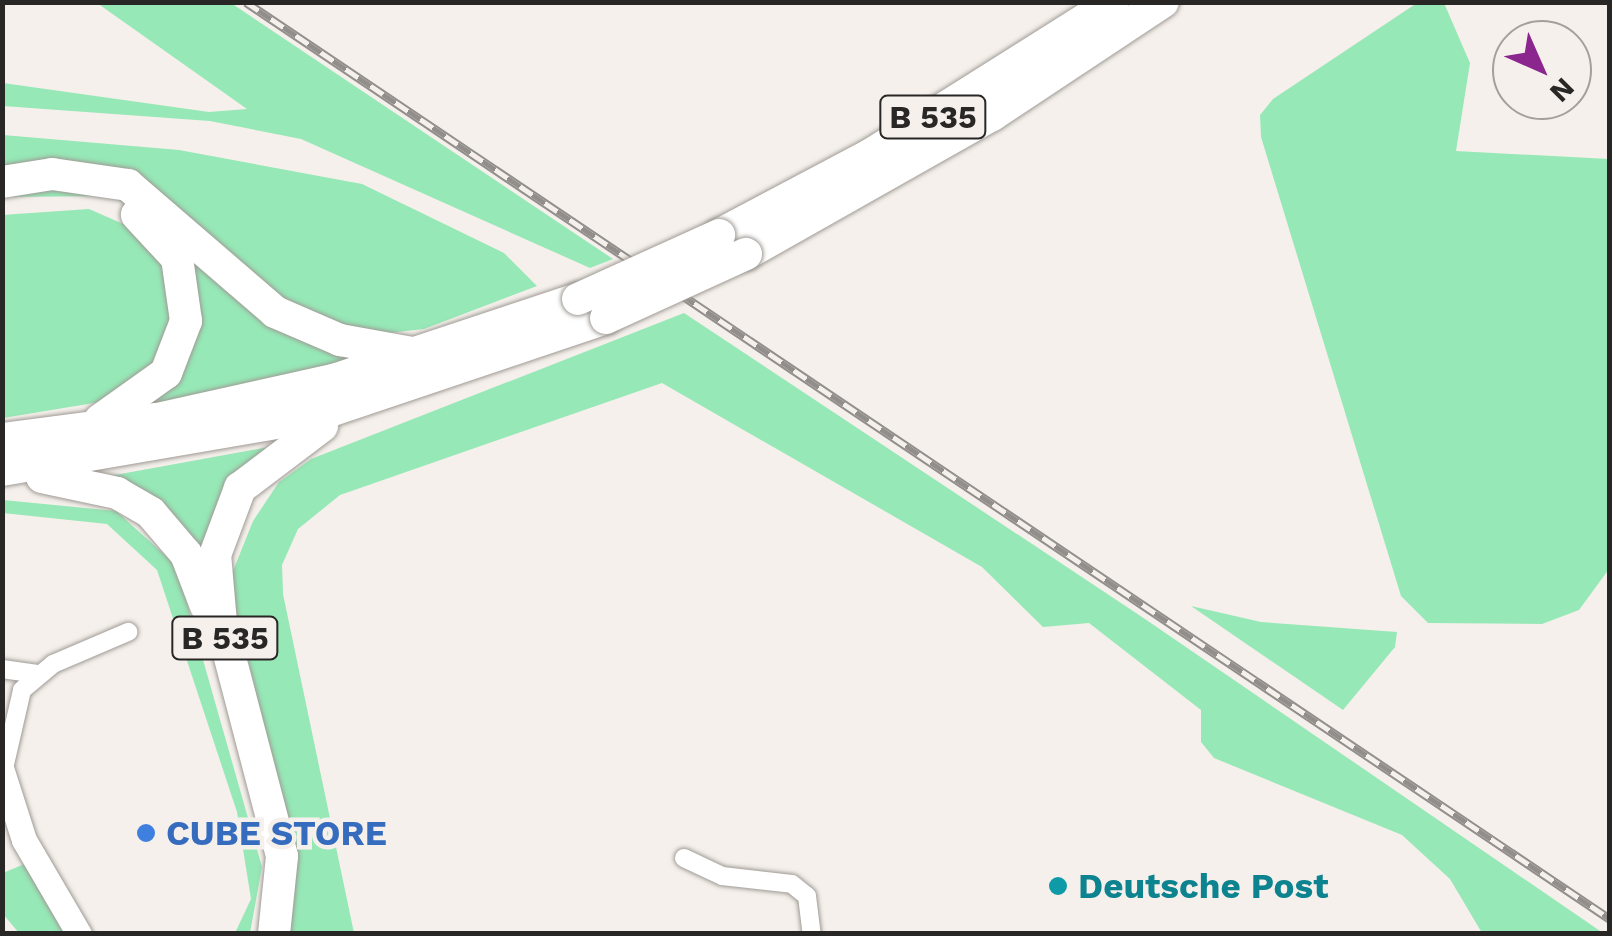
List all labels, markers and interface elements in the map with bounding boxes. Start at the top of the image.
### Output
north arrow [1492,20,1592,120]
text: N [1543,71,1581,109]
road number: B 535 [878,90,988,144]
road number: B 535 [170,611,280,665]
place label: CUBE STORE [166,812,387,854]
marker: CUBE STORE [135,822,157,844]
place label: Deutsche Post [1078,865,1328,907]
marker: Deutsche Post [1047,875,1069,897]

